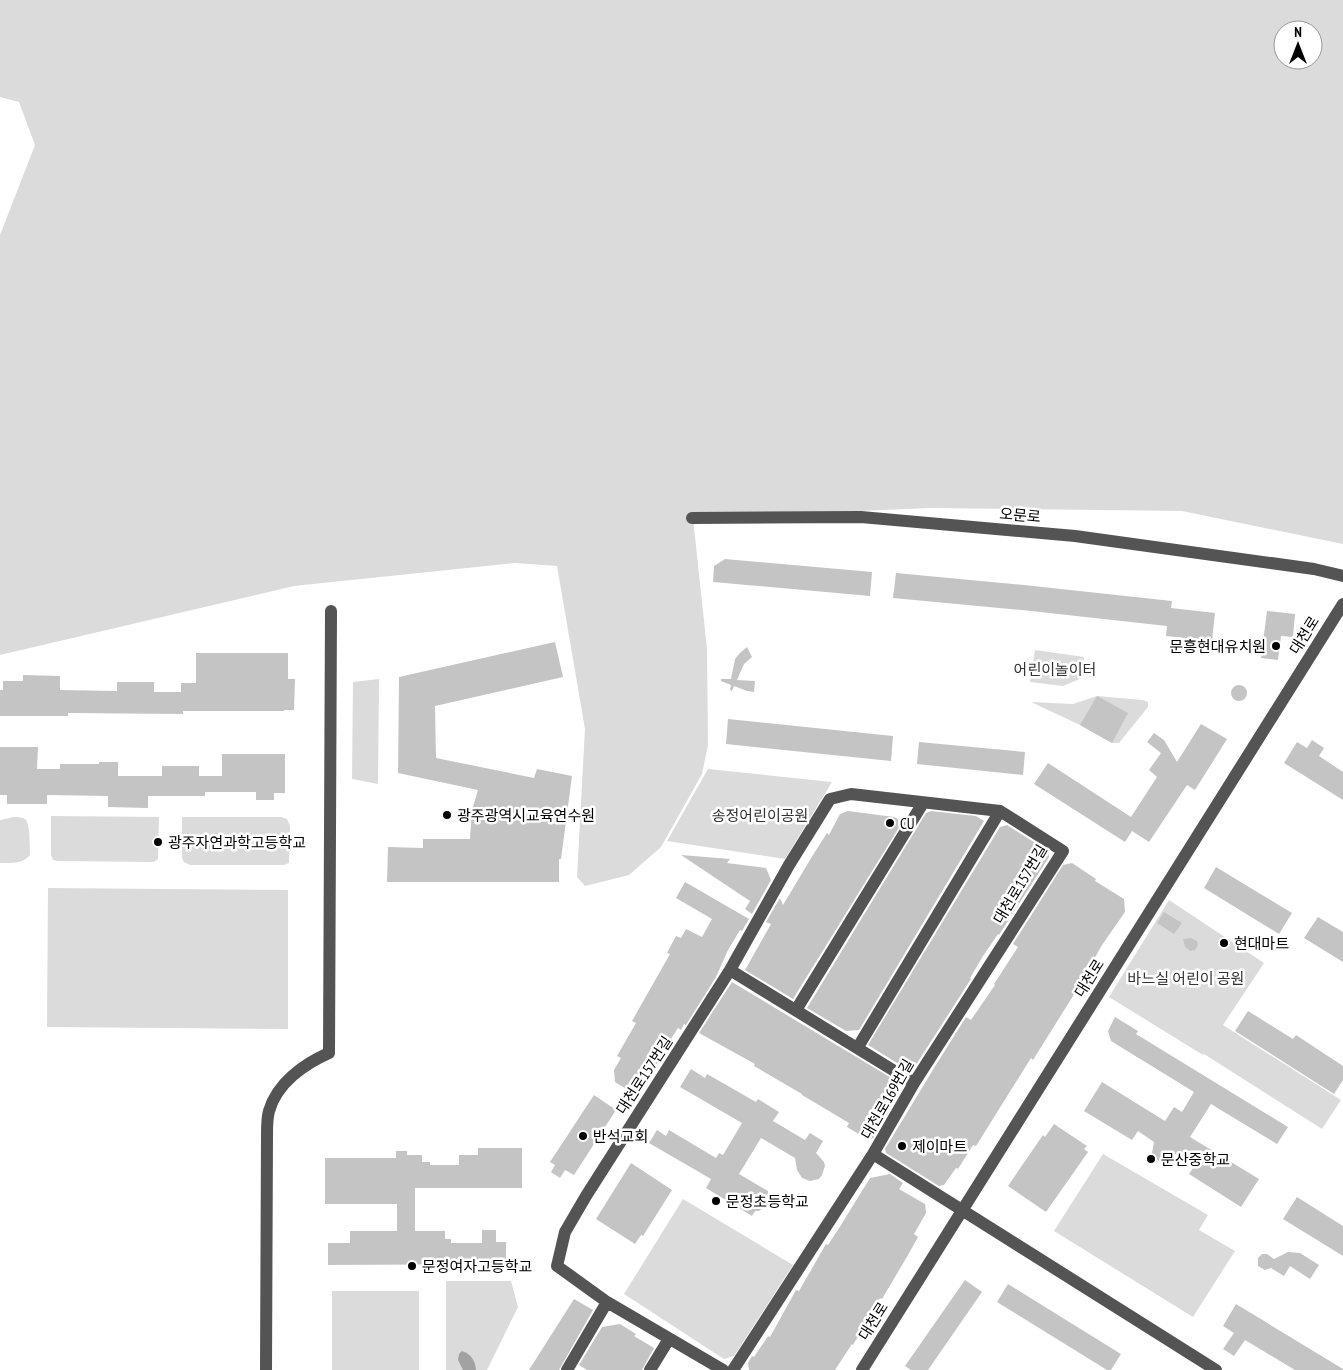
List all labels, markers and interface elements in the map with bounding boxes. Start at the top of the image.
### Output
north arrow [1273,20,1323,70]
text: N [1294,23,1302,41]
street label: 오문로 [999,504,1041,526]
street label: 대천로 [1285,612,1323,658]
place label: 문흥현대유치원 [1169,637,1266,656]
marker: 문흥현대유치원 [1270,640,1282,652]
park label: 어린이놀이터 [1014,660,1096,679]
place label: 광주광역시교육연수원 [457,806,595,825]
park label: 송정어린이공원 [712,806,808,825]
marker: 광주광역시교육연수원 [441,809,453,821]
place label: CU [900,814,915,833]
marker: CU [884,817,896,829]
place label: 광주자연과학고등학교 [168,833,306,852]
marker: 광주자연과학고등학교 [152,836,164,848]
street label: 대천로157번길 [989,841,1051,927]
place label: 현대마트 [1234,934,1289,953]
marker: 현대마트 [1218,937,1230,949]
street label: 대천로 [1070,955,1108,1001]
park label: 바느실 어린이 공원 [1128,969,1244,988]
street label: 대천로157번길 [612,1032,676,1118]
street label: 대천로169번길 [856,1056,918,1142]
place label: 반석교회 [593,1127,648,1146]
marker: 반석교회 [577,1130,589,1142]
place label: 제이마트 [912,1137,967,1156]
marker: 제이마트 [896,1140,908,1152]
place label: 문산중학교 [1161,1150,1230,1169]
marker: 문산중학교 [1145,1153,1157,1165]
place label: 문정초등학교 [726,1192,809,1211]
marker: 문정초등학교 [710,1195,722,1207]
place label: 문정여자고등학교 [422,1257,532,1276]
marker: 문정여자고등학교 [406,1260,418,1272]
street label: 대천로 [854,1298,892,1344]

